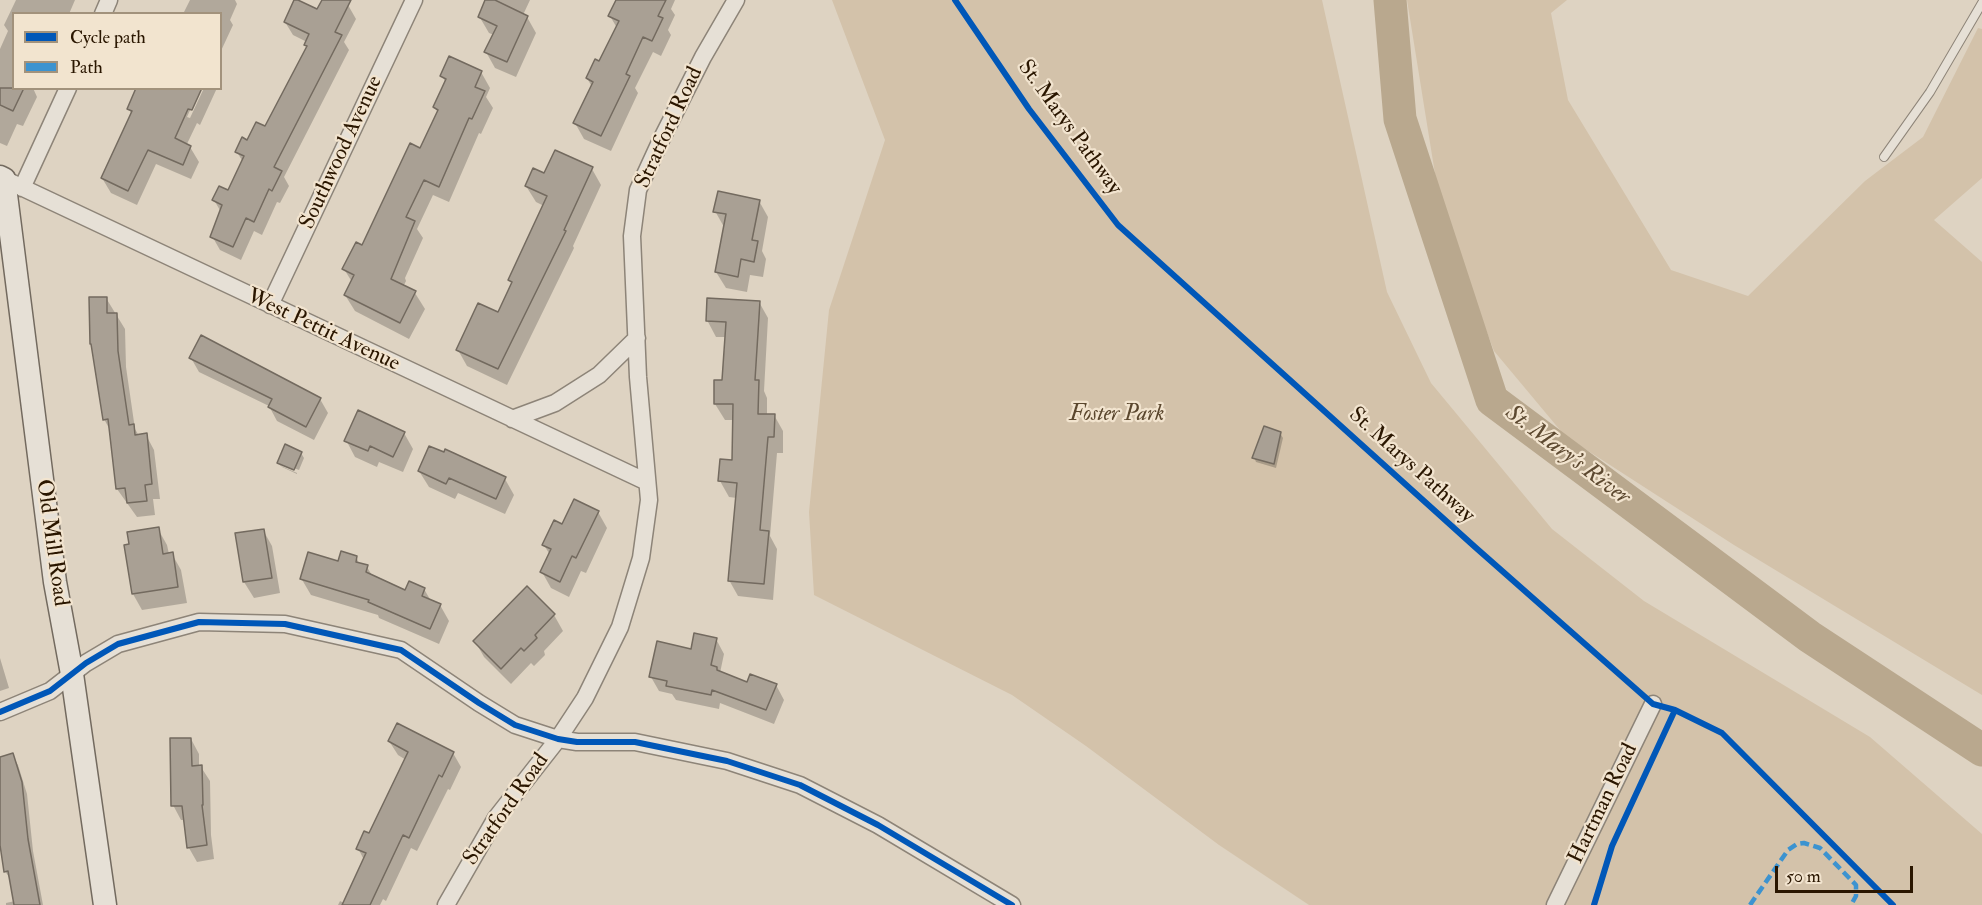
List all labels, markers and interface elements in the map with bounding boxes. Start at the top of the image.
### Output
legend [12,12,222,90]
text: Cycle path [70,26,146,49]
street label: St. Marys Pathway [1011,55,1127,201]
text: Path [70,56,103,79]
street label: Stratford Road [630,63,710,193]
street label: Southwood Avenue [295,72,389,234]
street label: West Pettit Avenue [242,284,404,378]
water label: St. Mary's River [1499,400,1635,512]
park label: Foster Park [1070,402,1164,428]
street label: St. Marys Pathway [1343,403,1479,529]
street label: Old Mill Road [29,478,73,608]
street label: Hartman Road [1564,740,1644,868]
street label: Stratford Road [459,749,555,871]
scale bar [1778,854,1916,892]
text: 50 m [1786,865,1821,888]

